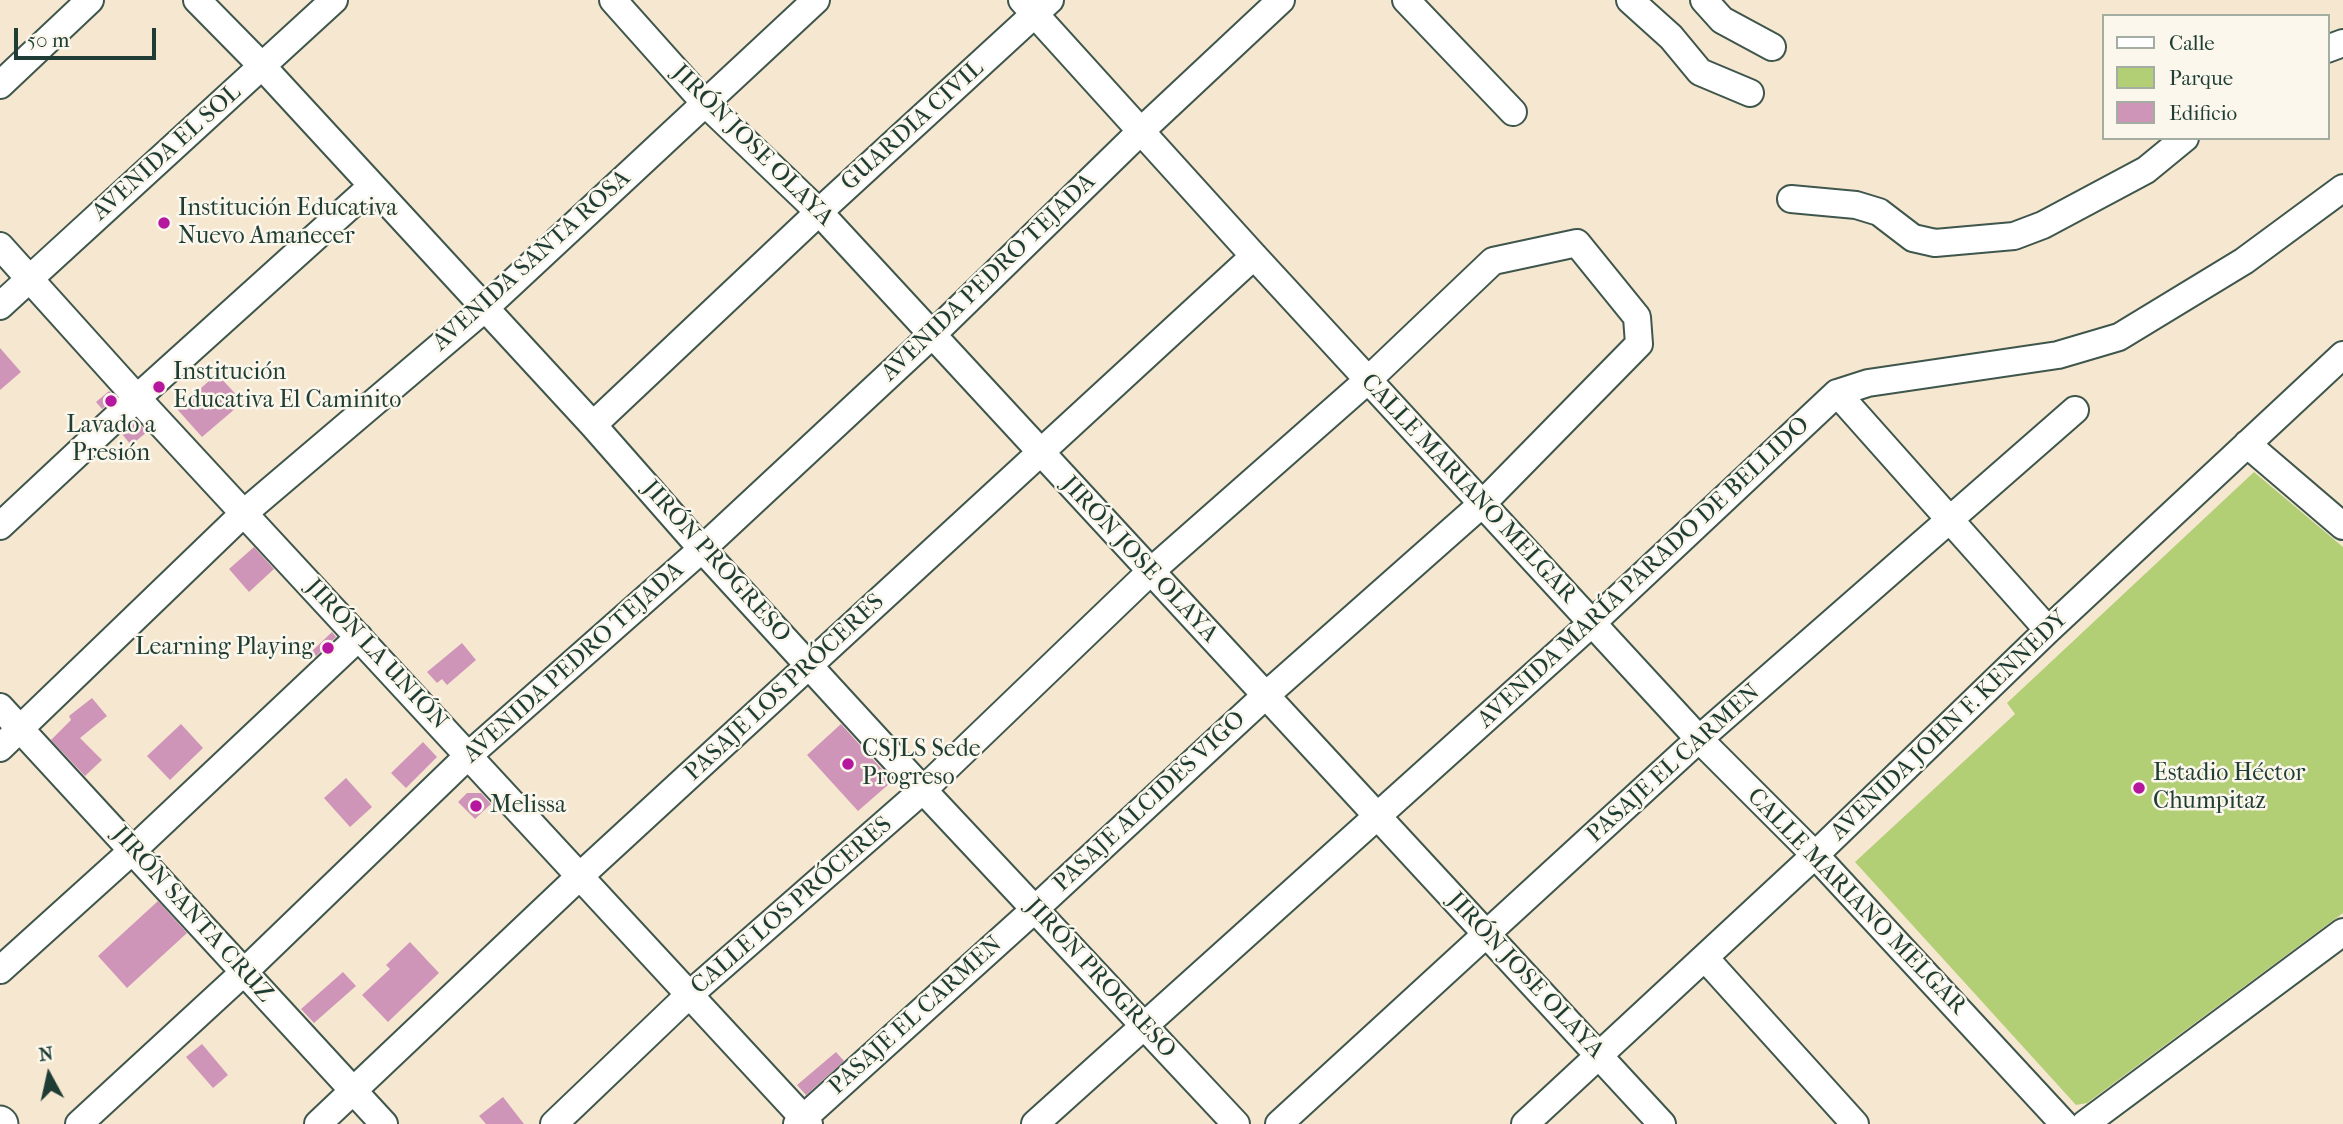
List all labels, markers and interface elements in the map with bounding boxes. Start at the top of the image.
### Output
scale bar [18,14,159,58]
legend [2102,14,2329,140]
text: 50 m [27,28,70,52]
text: Calle [2169,31,2215,55]
street label: GUARDIA CIVIL [836,55,990,197]
street label: JIRÓN JOSE OLAYA [665,59,839,233]
text: Parque [2169,66,2233,90]
street label: AVENIDA EL SOL [87,79,247,227]
text: Edificio [2169,101,2237,125]
street label: AVENIDA SANTA ROSA [427,164,637,358]
street label: AVENIDA PEDRO TEJADA [876,168,1102,388]
place label: Institución Educativa Nuevo Amanecer [178,195,397,251]
marker: Institución Educativa Nuevo Amanecer [156,215,172,231]
place label: Institución Educativa El Caminito [173,359,401,415]
street label: CALLE MARIANO MELGAR [1354,368,1582,610]
marker: Institución Educativa El Caminito [151,379,167,395]
marker: Lavado a Presión [103,393,119,409]
street label: AVENIDA MARÍA PARADO DE BELLIDO [1472,411,1816,735]
place label: Lavado a Presión [66,412,156,468]
street label: JIRÓN JOSE OLAYA [1055,471,1223,649]
street label: JIRÓN PROGRESO [636,475,796,649]
street label: AVENIDA PEDRO TEJADA [458,556,690,770]
street label: JIRÓN LA UNIÓN [299,574,453,736]
street label: PASAJE LOS PRÓCERES [679,588,891,788]
street label: AVENIDA JOHN F. KENNEDY [1825,605,2075,847]
place label: Learning Playing [135,634,314,662]
marker: Learning Playing [320,640,336,656]
street label: PASAJE EL CARMEN [1581,678,1767,850]
street label: PASAJE ALCIDES VIGO [1048,706,1252,898]
place label: CSJLS Sede Progreso [862,736,981,792]
marker: CSJLS Sede Progreso [840,756,856,772]
place label: Estadio Héctor Chumpitaz [2153,760,2305,816]
marker: Estadio Héctor Chumpitaz [2131,780,2147,796]
street label: CALLE MARIANO MELGAR [1740,783,1972,1021]
place label: Melissa [490,792,566,820]
marker: Melissa [468,798,484,814]
street label: CALLE LOS PRÓCERES [686,811,898,1001]
street label: JIRÓN SANTA CRUZ [105,821,279,1009]
street label: JIRÓN JOSE OLAYA [1441,887,1609,1065]
street label: JIRÓN PROGRESO [1019,893,1181,1065]
street label: PASAJE EL CARMEN [823,930,1009,1102]
north arrow [14,1040,84,1110]
text: N [37,1042,55,1066]

